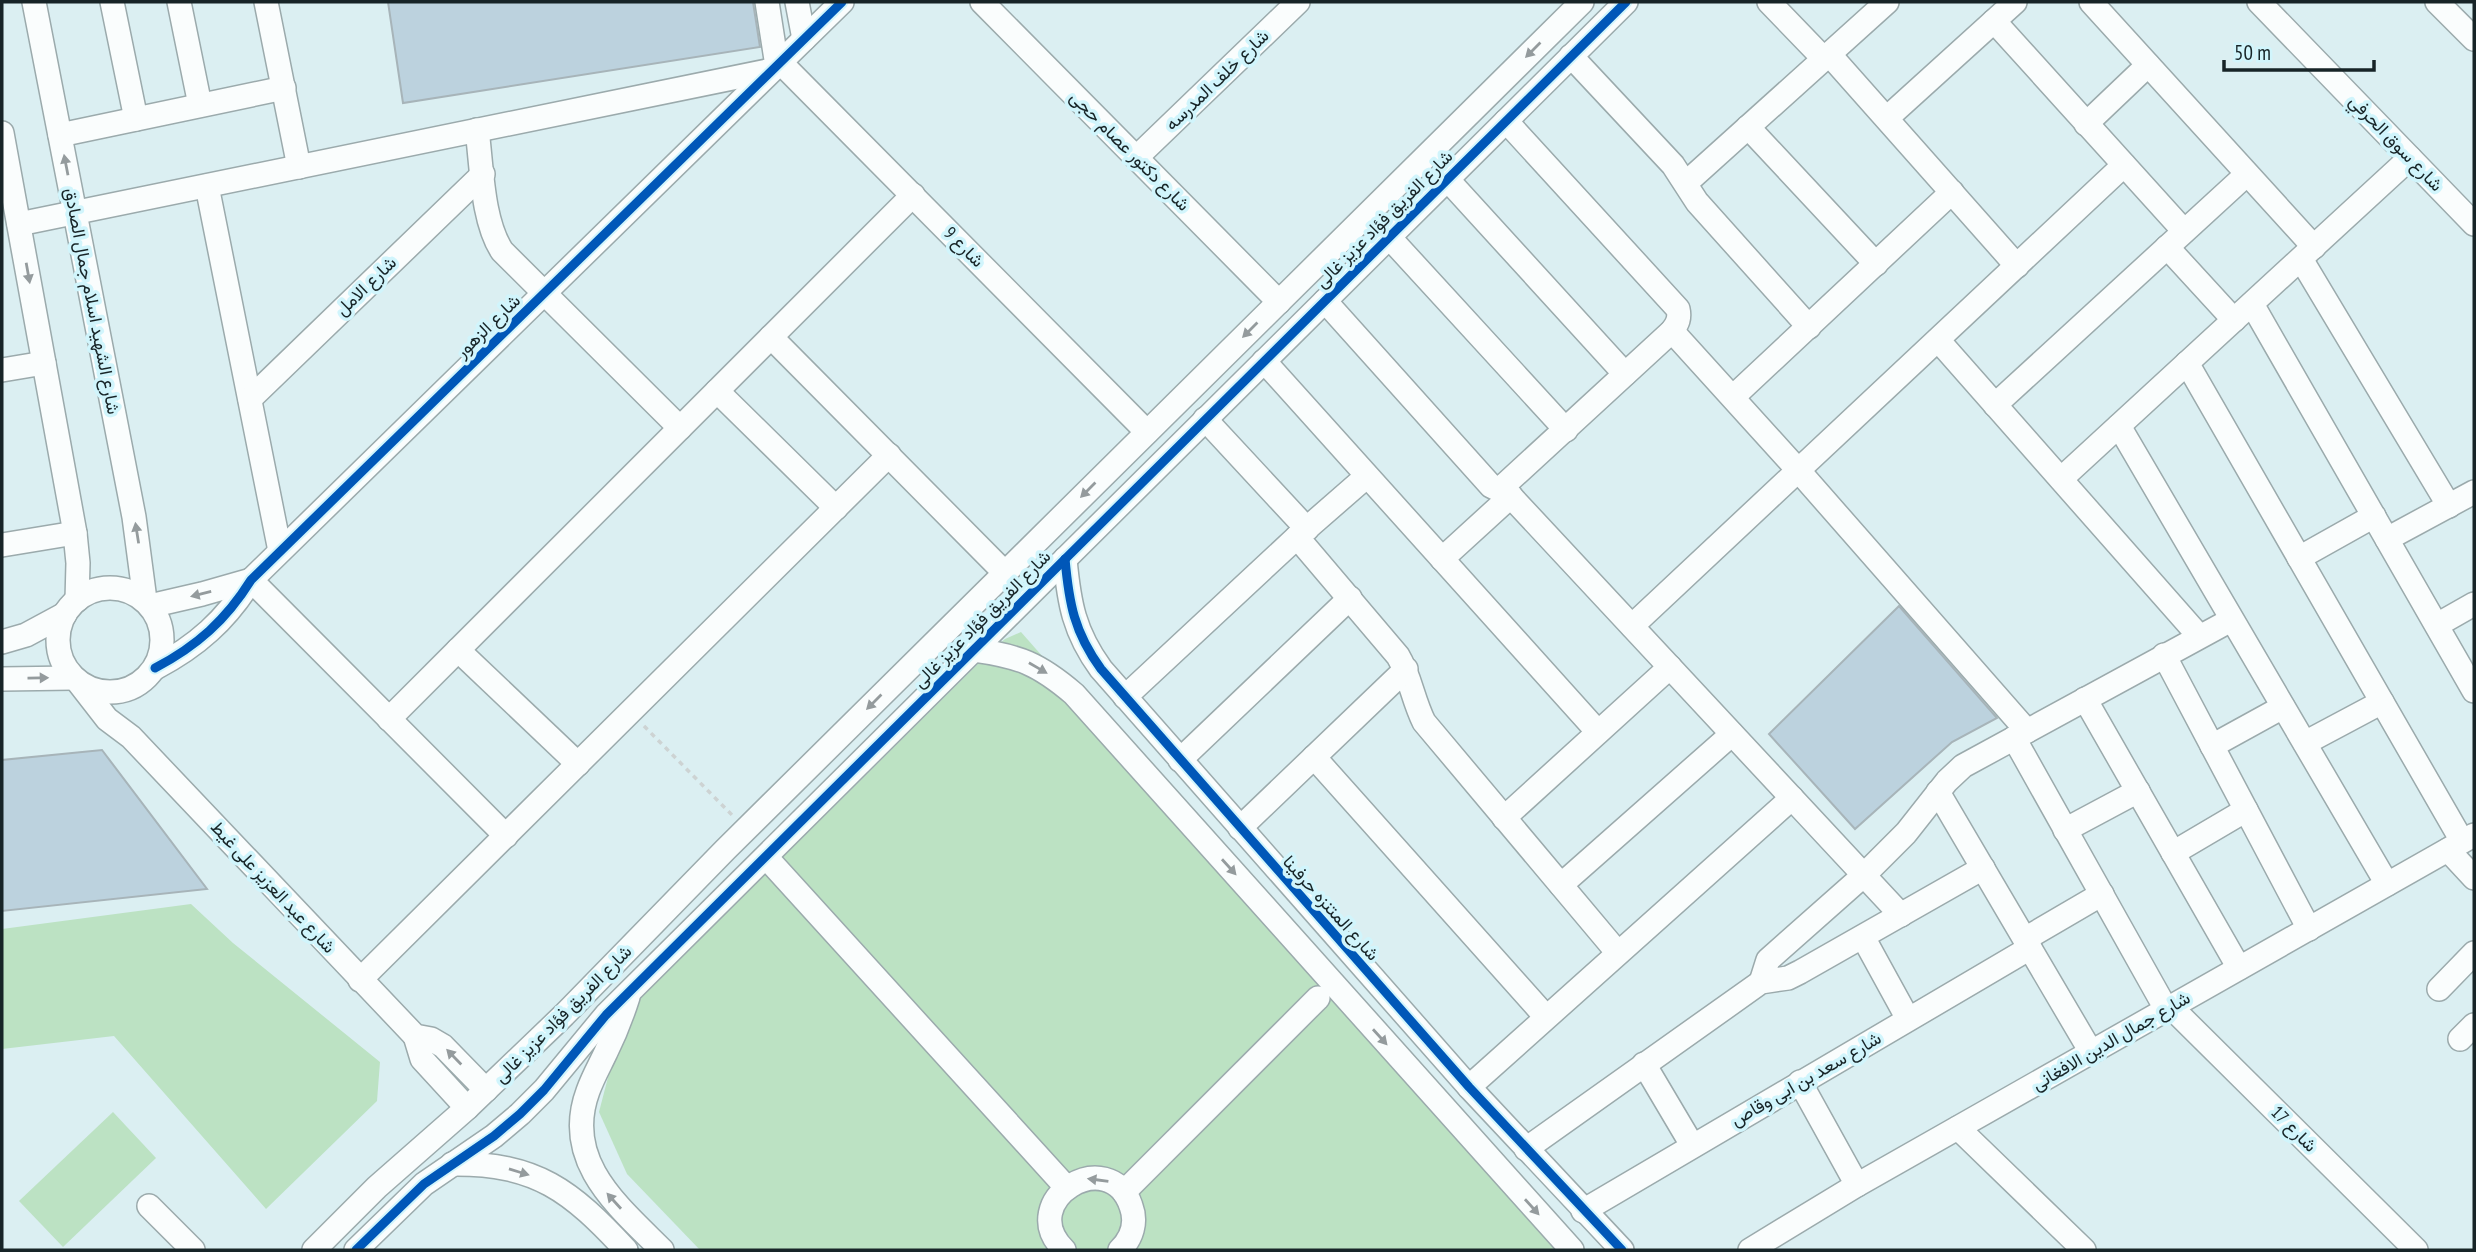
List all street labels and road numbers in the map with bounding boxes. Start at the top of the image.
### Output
street label: شارع خلف المدرسه [1160,24,1274,136]
street label: شارع دكتور عصام حجى [1065,86,1195,216]
street label: شارع سوق الحرفي [2342,89,2448,199]
street label: شارع الفريق فؤاد عزيز غالى [1310,145,1458,293]
street label: شارع الشهيد اسلام جمال الصادق [58,186,126,416]
street label: شارع 9 [938,221,990,273]
street label: شارع الامل [330,251,402,321]
street label: شارع الزهور [450,289,526,364]
street label: شارع الفريق فؤاد عزيز غالى [908,545,1056,693]
street label: شارع عبد العزيز على غيط [205,816,341,958]
street label: شارع المتنزه حرفينا [1277,850,1385,966]
street label: شارع الفريق فؤاد عزيز غالى [489,940,637,1088]
street label: شارع جمال الدين الافغانى [2028,986,2194,1096]
street label: شارع سعد بن ابى وقاص [1726,1026,1886,1132]
street label: شارع 17 [2266,1101,2322,1157]

